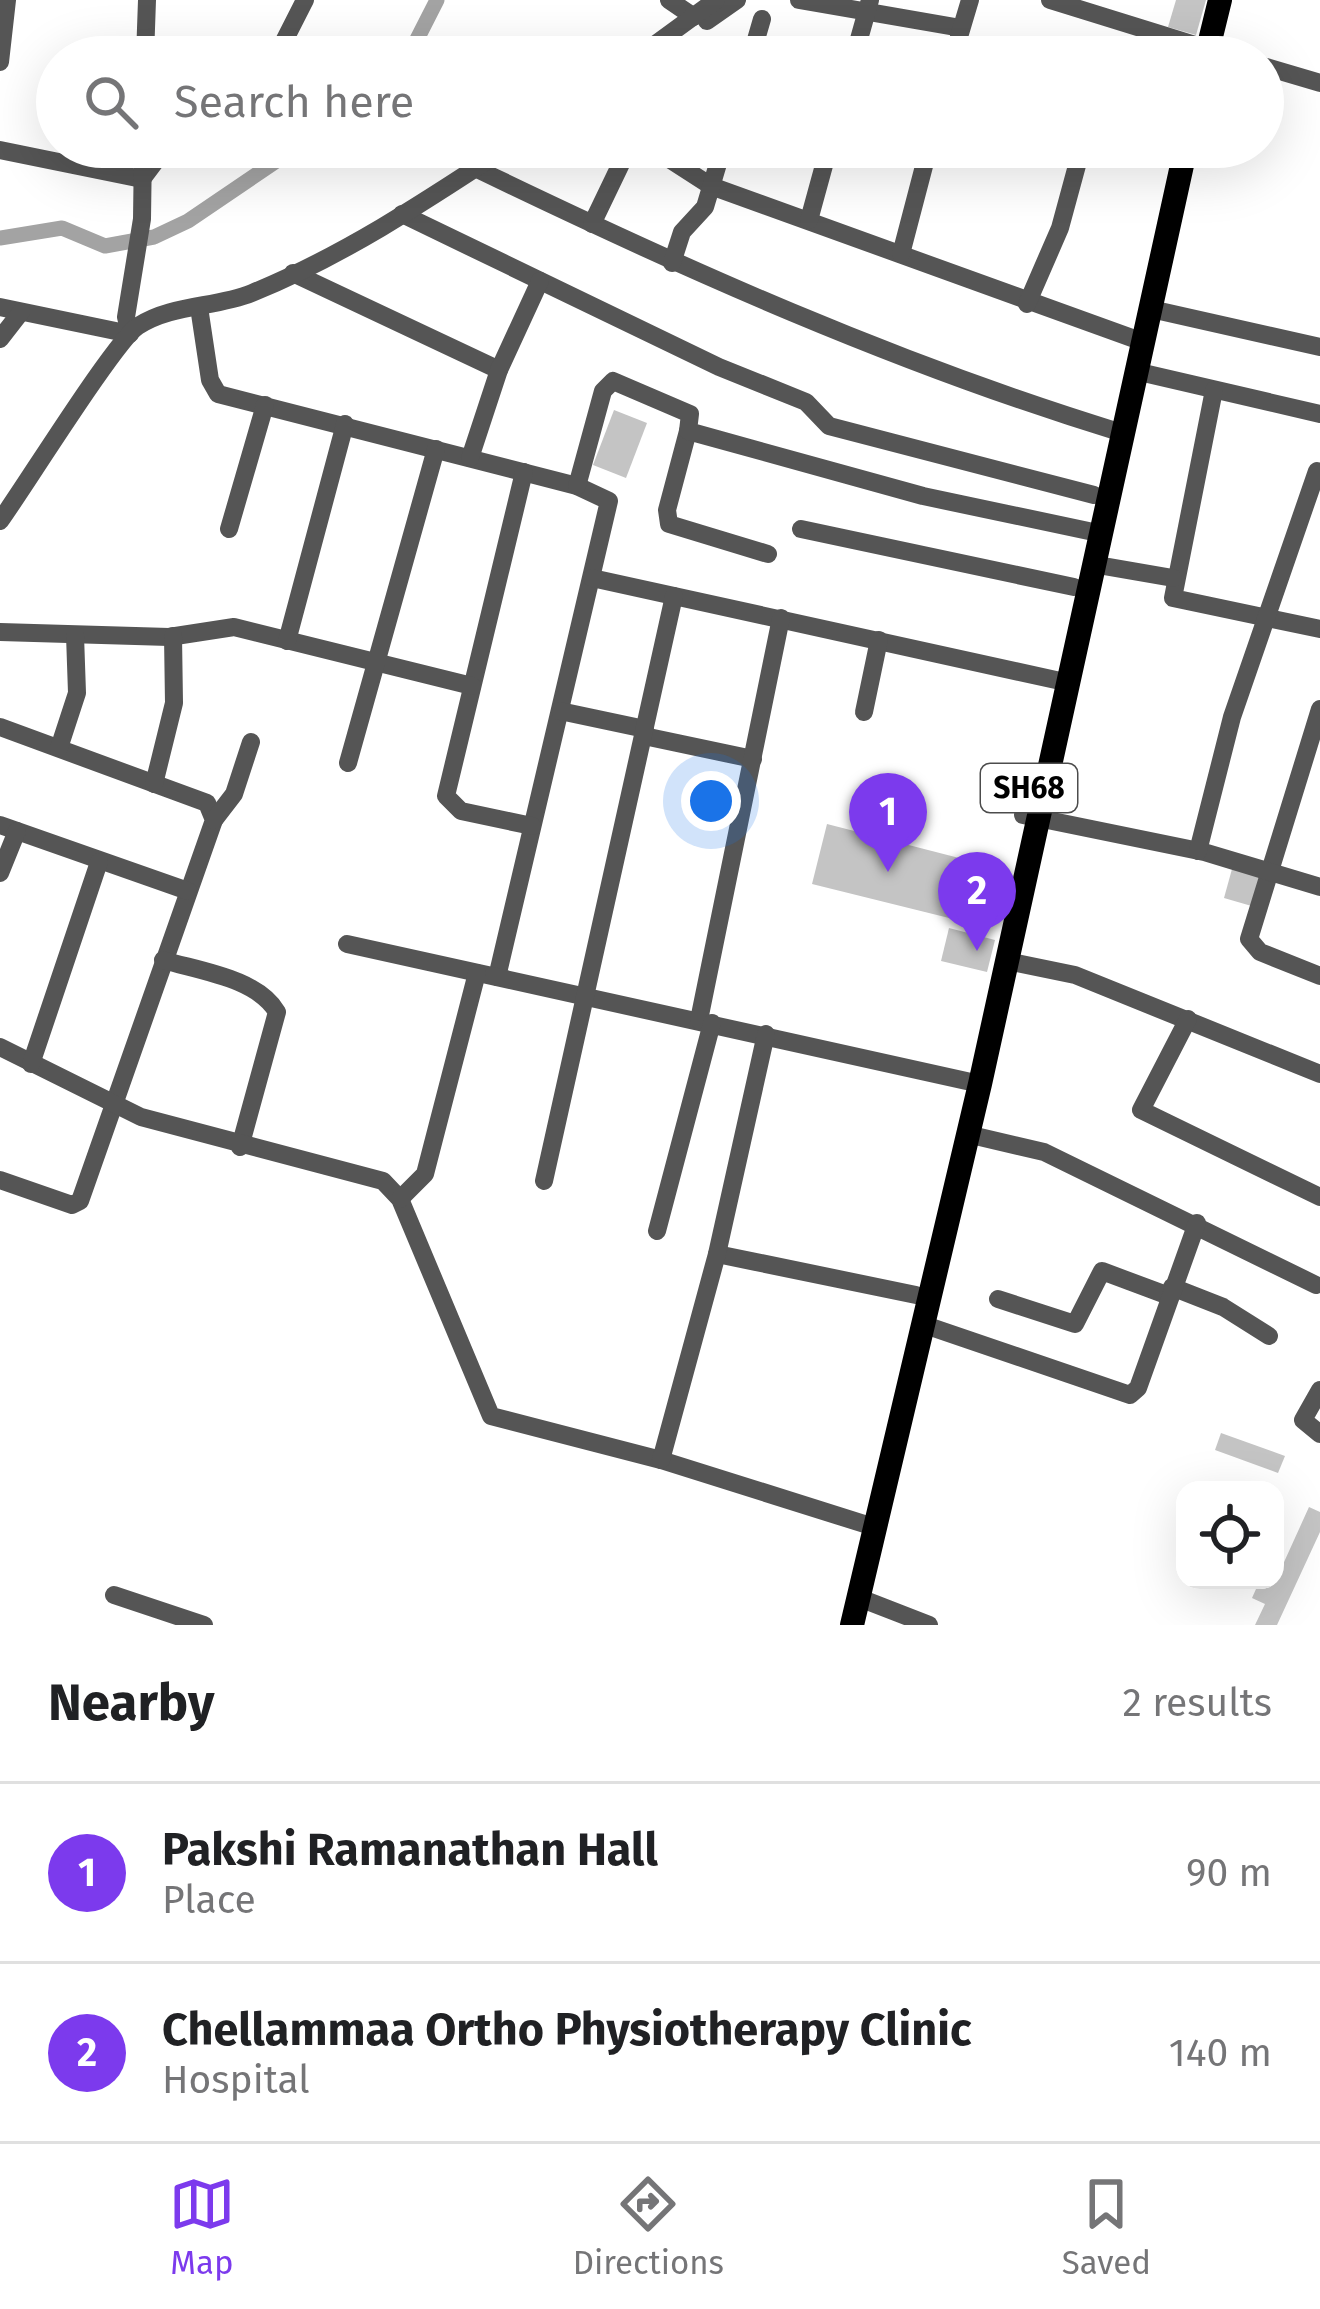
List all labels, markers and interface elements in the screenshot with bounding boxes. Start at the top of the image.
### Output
search box [36,36,1284,168]
icon: search [78,69,144,135]
text: Search here [174,75,414,129]
road number: SH68 [981,764,1077,812]
your location [681,771,741,831]
pin: 1 [849,773,927,872]
pin: 2 [938,852,1016,951]
map controls [1176,1481,1284,1589]
button: locate [1176,1481,1284,1589]
text: Nearby [48,1672,214,1734]
text: 2 results [1123,1680,1272,1726]
text: Pakshi Ramanathan Hall [162,1823,658,1877]
text: 1 [78,1850,96,1896]
text: 90 m [1186,1850,1272,1896]
text: Place [162,1877,256,1923]
text: Chellammaa Ortho Physiotherapy Clinic [162,2003,972,2057]
text: 2 [77,2030,97,2076]
text: 140 m [1169,2030,1272,2076]
text: Hospital [162,2057,310,2103]
tab: Map [169,2171,235,2283]
tab: Directions [573,2171,724,2283]
tab: Saved [1062,2171,1151,2283]

